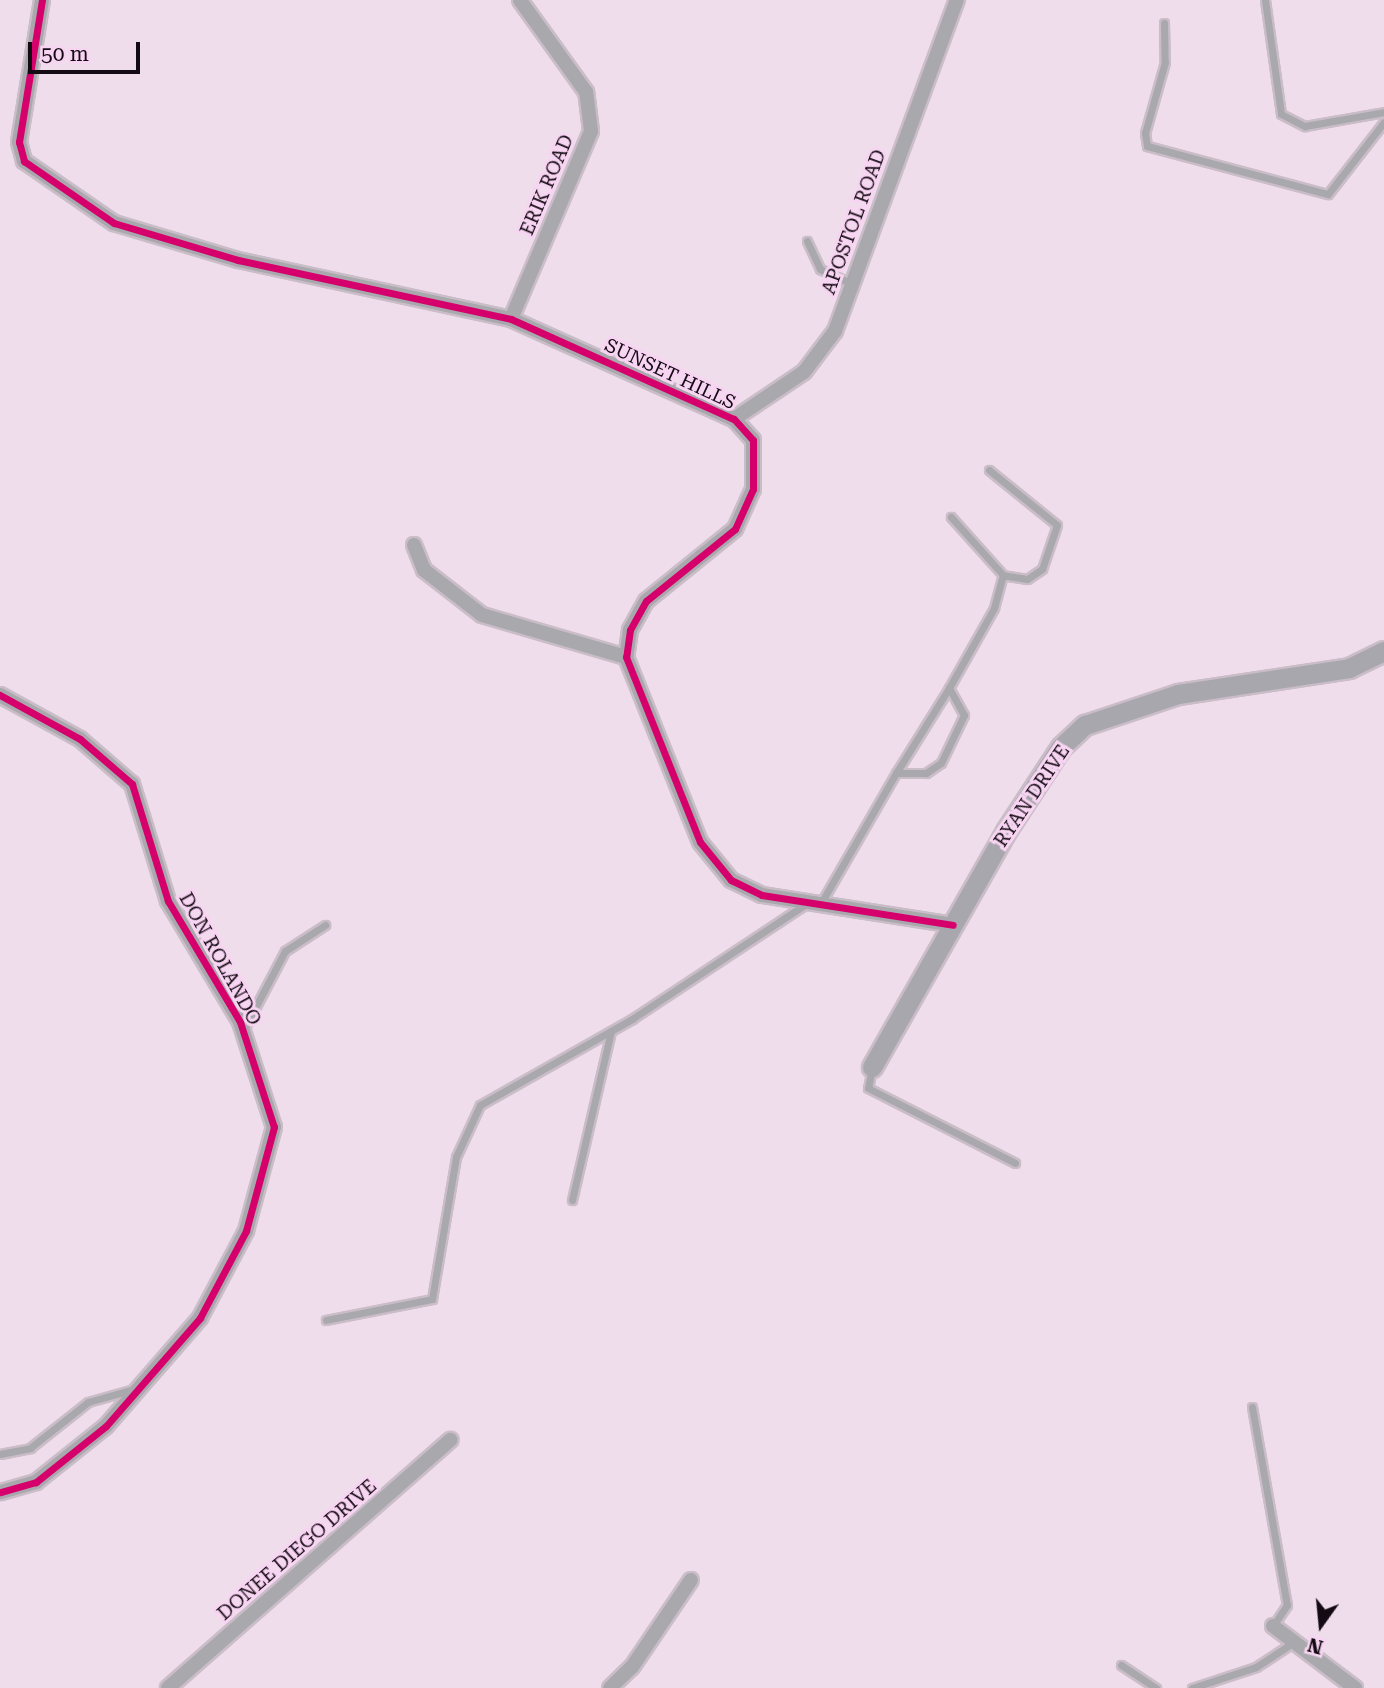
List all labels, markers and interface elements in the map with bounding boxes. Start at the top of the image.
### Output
scale bar [32,28,144,72]
text: 50 m [41,42,89,66]
street label: ERIK ROAD [516,131,578,239]
street label: APOSTOL ROAD [817,147,891,297]
street label: SUNSET HILLS [601,334,739,414]
street label: RYAN DRIVE [990,741,1074,851]
street label: DON ROLANDO [174,889,266,1029]
street label: DONEE DIEGO DRIVE [213,1475,381,1625]
north arrow [1286,1590,1356,1660]
text: N [1305,1633,1325,1659]

